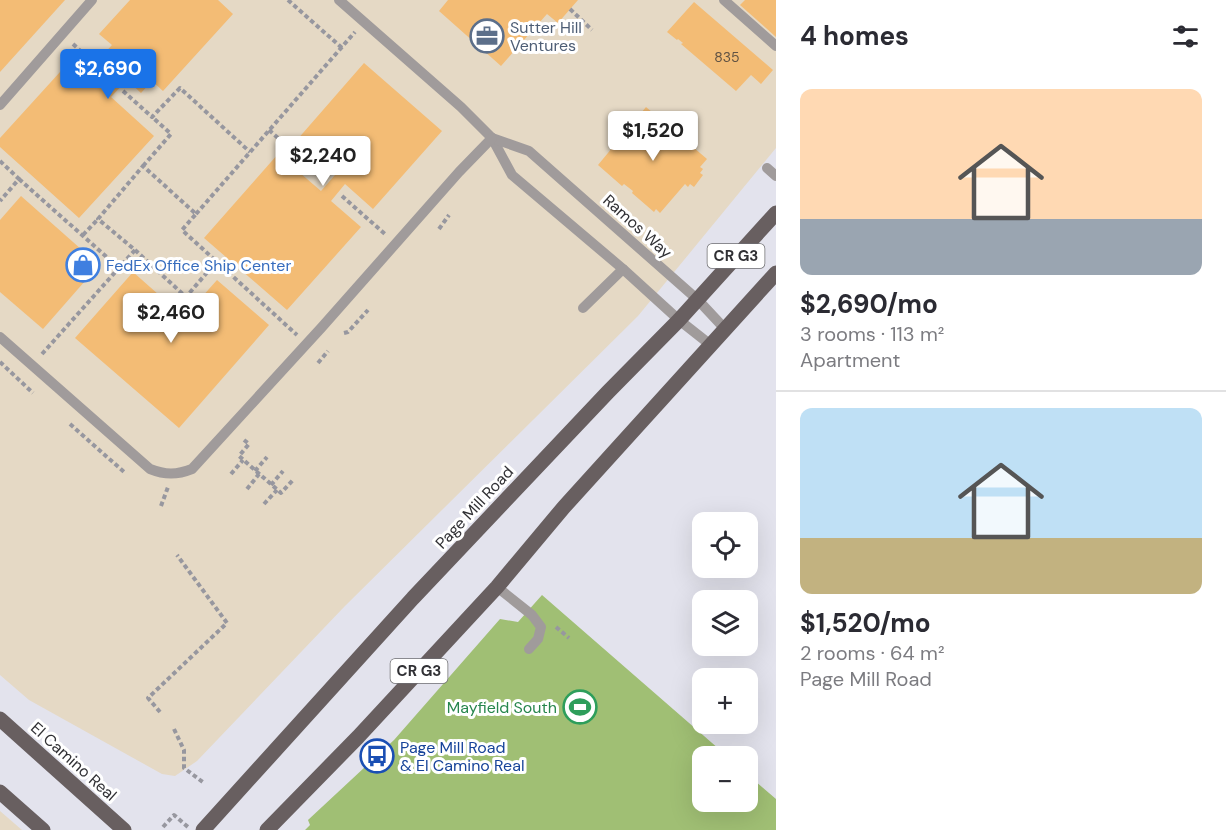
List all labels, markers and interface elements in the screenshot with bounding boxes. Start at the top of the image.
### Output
place label: Sutter Hill Ventures [510,17,582,56]
office icon: Sutter Hill Ventures [469,18,505,54]
text: 4 homes [800,19,909,53]
icon: filters [1169,20,1202,53]
house number: 835 [714,48,740,66]
pin: $2,690 [59,49,157,100]
text: $2,690 [74,55,142,81]
pin: $1,520 [604,111,702,162]
text: $1,520 [622,117,684,143]
icon: home [947,128,1055,236]
pin: $2,240 [274,136,372,187]
text: $2,240 [289,142,357,168]
street label: Ramos Way [599,190,677,263]
road number: CR G3 [708,244,764,268]
shop icon: FedEx Office Ship Center [65,247,101,283]
place label: FedEx Office Ship Center [106,255,291,276]
text: $2,690/mo [800,287,938,321]
pin: $2,460 [122,293,220,344]
text: $2,460 [137,299,205,325]
text: 3 rooms · 113 m² [800,321,944,347]
text: Apartment [800,347,900,373]
icon: home [947,447,1055,555]
street label: Page Mill Road [431,462,518,553]
map controls [692,512,758,812]
button: locate [692,512,758,578]
button: layers [692,590,758,656]
text: $1,520/mo [800,606,931,640]
text: 2 rooms · 64 m² [800,640,944,666]
road number: CR G3 [390,659,448,683]
text: Page Mill Road [800,666,932,692]
button: + [692,668,758,734]
sports icon: Mayfield South [562,689,598,725]
place label: Mayfield South [447,697,557,718]
street label: El Camino Real [26,717,121,805]
place label: Page Mill Road & El Camino Real [400,737,524,776]
bus stop icon: Page Mill Road & El Camino Real [359,738,395,774]
button: − [692,746,758,812]

